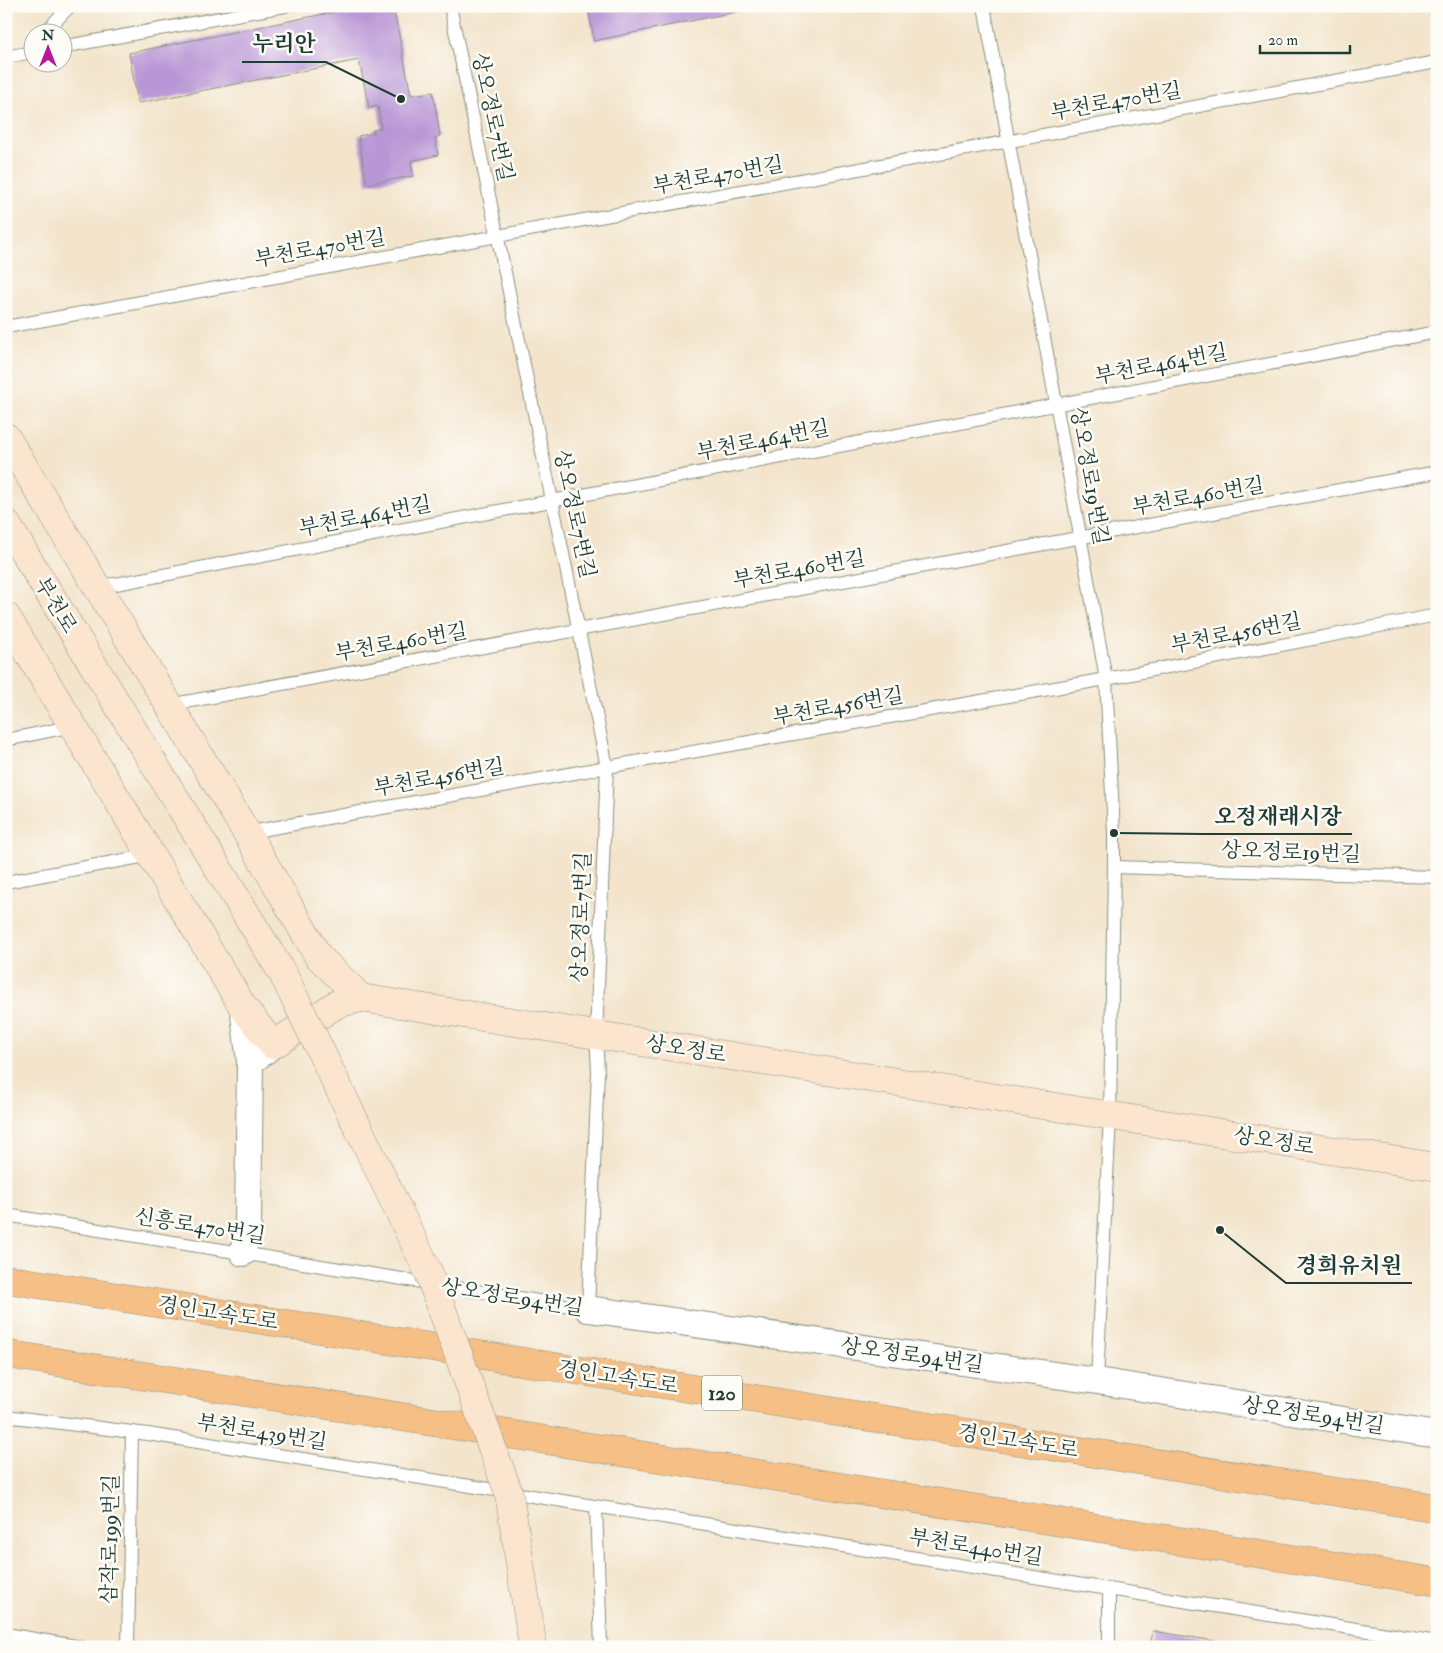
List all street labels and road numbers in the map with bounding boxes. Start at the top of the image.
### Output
street label: 상오정로7번길 [466,50,519,184]
street label: 부천로470번길 [1048,77,1184,126]
street label: 부천로470번길 [650,151,786,200]
street label: 부천로470번길 [252,224,388,273]
street label: 부천로464번길 [1092,338,1230,391]
street label: 상오정로19번길 [1064,405,1115,547]
street label: 부천로464번길 [694,414,832,467]
street label: 상오정로7번길 [548,447,601,581]
street label: 부천로460번길 [1130,472,1266,521]
street label: 부천로464번길 [296,490,434,543]
street label: 부천로460번길 [731,545,867,594]
street label: 부천로 [28,572,83,638]
street label: 부천로456번길 [1168,608,1304,659]
street label: 부천로460번길 [333,618,469,667]
street label: 부천로456번길 [770,682,906,731]
street label: 부천로456번길 [371,753,507,802]
street label: 상오정로19번길 [1221,837,1361,868]
street label: 상오정로7번길 [566,851,597,983]
street label: 상오정로 [644,1030,728,1069]
street label: 상오정로 [1232,1122,1316,1161]
street label: 신흥로470번길 [132,1203,268,1250]
street label: 상오정로94번길 [439,1273,585,1322]
street label: 경인고속도로 [156,1291,280,1336]
street label: 상오정로94번길 [839,1332,985,1379]
street label: 경인고속도로 [556,1355,680,1400]
road number: 120 [702,1376,742,1410]
street label: 상오정로94번길 [1240,1391,1386,1440]
street label: 부천로439번길 [195,1409,329,1456]
street label: 경인고속도로 [956,1419,1080,1464]
street label: 삼작로199번길 [96,1474,125,1604]
street label: 부천로440번길 [907,1524,1045,1571]

